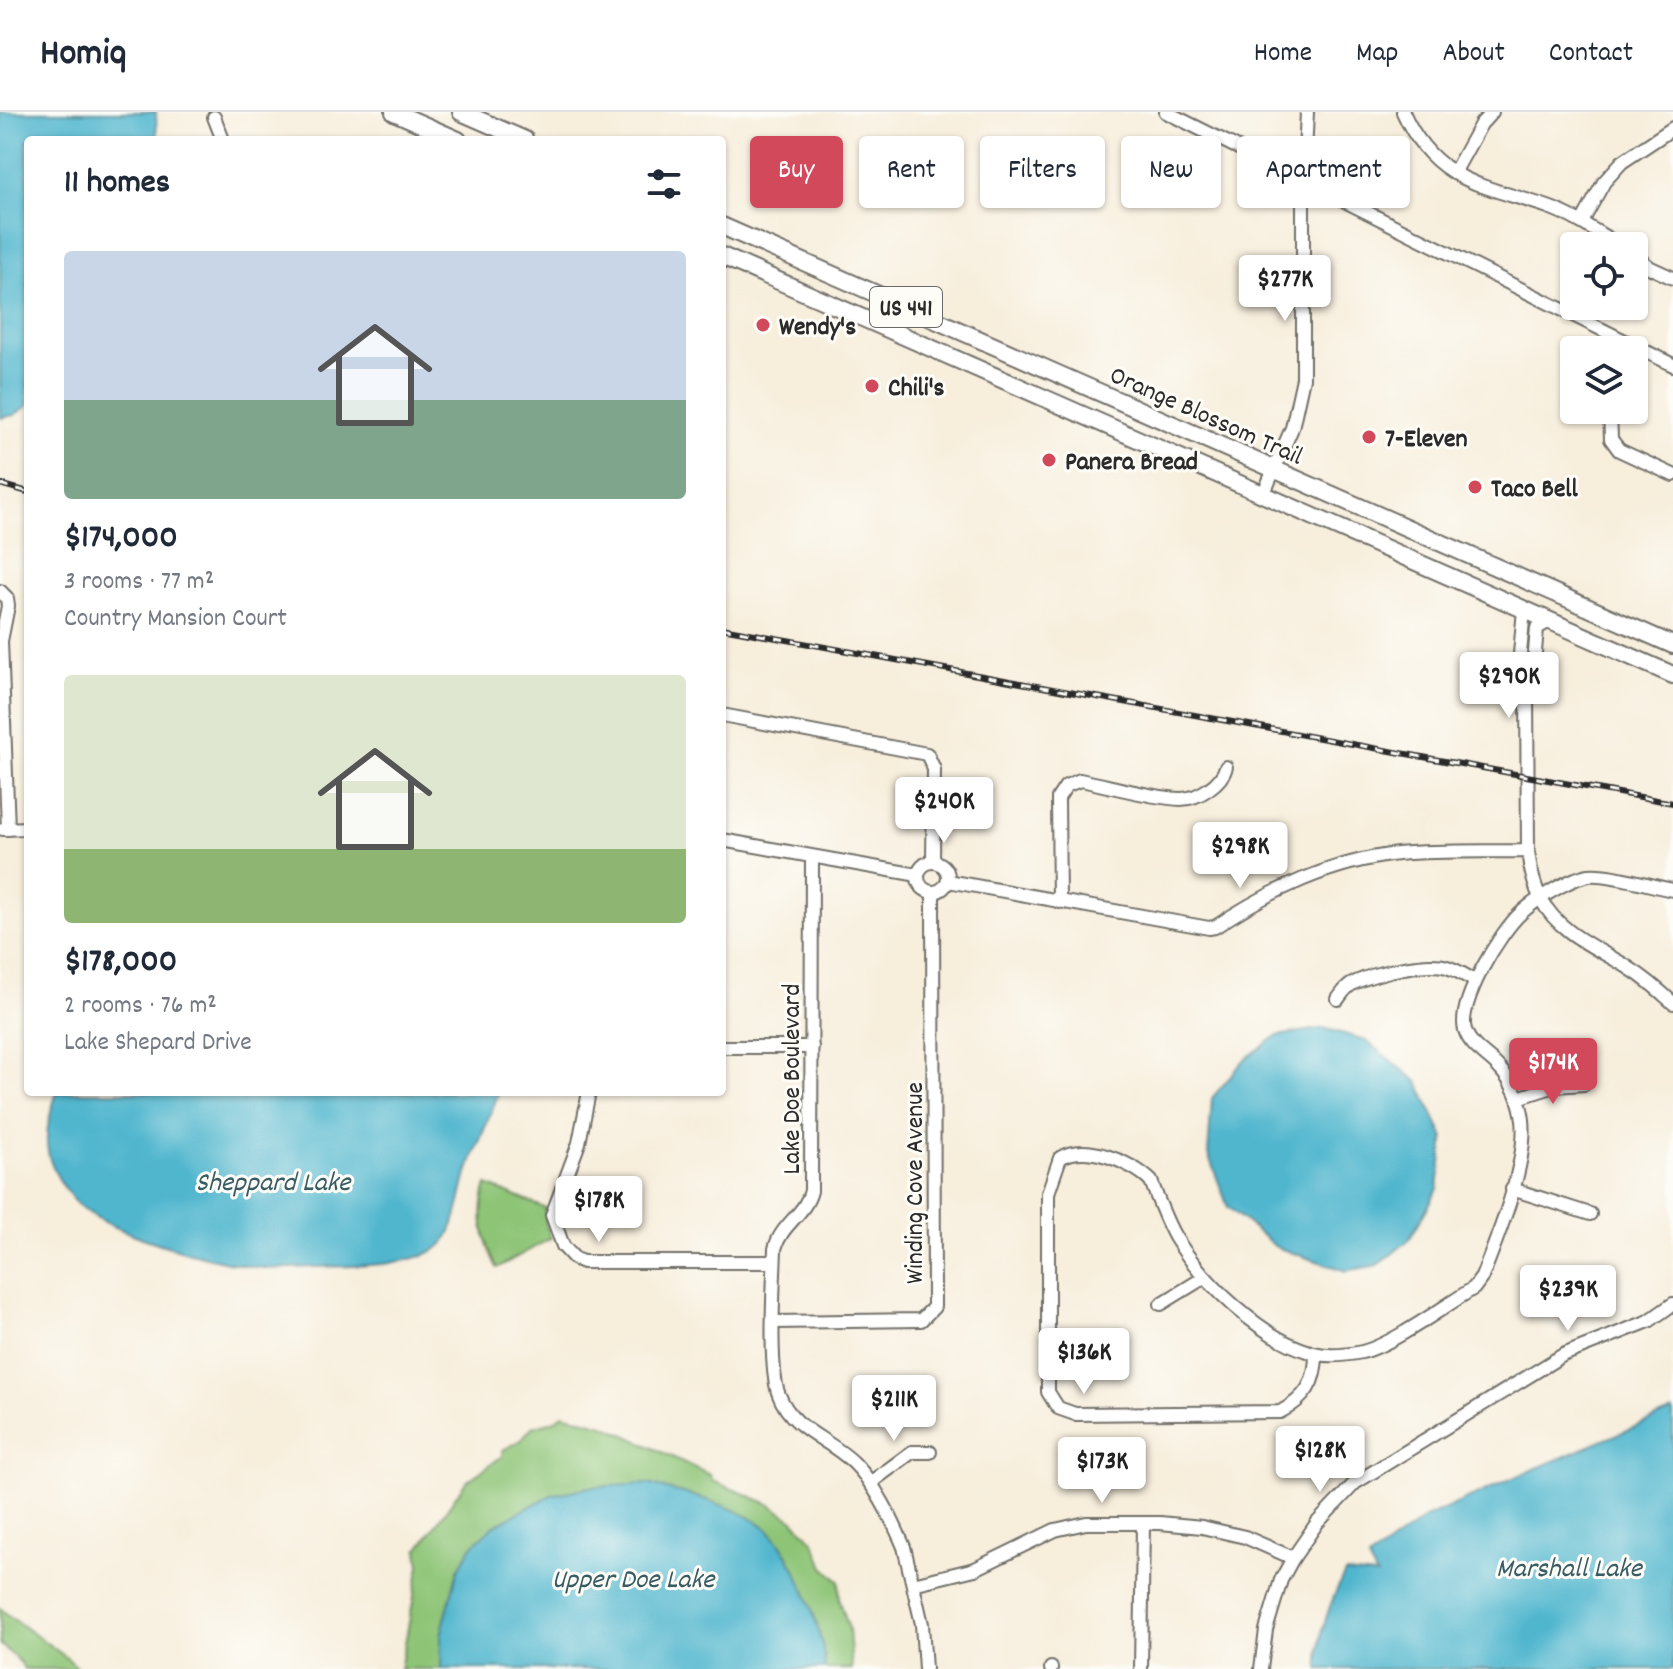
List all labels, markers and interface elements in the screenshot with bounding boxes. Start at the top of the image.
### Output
text: Homiq [40,28,126,83]
text: Home [1254,35,1312,75]
text: Map [1356,35,1398,75]
text: About [1442,35,1505,75]
text: Contact [1549,35,1633,75]
chip: Buy [750,136,843,208]
chip: Rent [859,136,964,208]
chip: Filters [980,136,1105,208]
chip: New [1121,136,1221,208]
chip: Apartment [1237,136,1410,208]
text: 11 homes [64,160,170,209]
icon: filters [642,162,686,206]
map controls [1560,232,1648,424]
button: locate [1560,232,1648,320]
pin: $277K [1229,255,1341,323]
text: $277K [1257,262,1313,299]
road number: US 441 [870,287,942,327]
icon: home [303,303,447,447]
place label: Wendy's [779,310,856,347]
marker: Wendy's [754,316,772,334]
button: layers [1560,336,1648,424]
street label: Orange Blossom Trail [1103,358,1308,476]
place label: Chili's [888,371,945,408]
marker: Chili's [863,377,881,395]
place label: 7-Eleven [1385,422,1468,459]
marker: 7-Eleven [1360,428,1378,446]
place label: Panera Bread [1065,445,1198,482]
marker: Panera Bread [1040,451,1058,469]
place label: Taco Bell [1491,472,1579,509]
marker: Taco Bell [1466,478,1484,496]
text: $174,000 [64,515,178,564]
text: 3 rooms · 77 m² [64,564,214,601]
text: Country Mansion Court [64,601,287,638]
pin: $290K [1453,652,1565,720]
text: $290K [1478,659,1540,696]
icon: home [303,727,447,871]
pin: $240K [888,777,1000,845]
text: $240K [913,784,975,821]
pin: $298K [1184,822,1296,890]
text: $298K [1211,829,1269,866]
text: $178,000 [64,939,177,988]
street label: Lake Doe Boulevard [775,984,812,1174]
text: 2 rooms · 76 m² [64,988,217,1025]
text: Lake Shepard Drive [64,1025,252,1062]
pin: $174K [1497,1038,1609,1106]
text: $174K [1527,1045,1579,1082]
street label: Winding Cove Avenue [898,1082,935,1284]
water label: Sheppard Lake [196,1165,352,1205]
pin: $178K [543,1176,655,1244]
text: $178K [573,1183,625,1220]
pin: $239K [1512,1265,1624,1333]
text: $239K [1538,1272,1598,1309]
pin: $136K [1028,1328,1140,1396]
text: $136K [1056,1335,1112,1372]
pin: $211K [838,1375,950,1443]
text: $211K [870,1382,918,1419]
pin: $128K [1264,1426,1376,1494]
text: $128K [1294,1433,1346,1470]
pin: $173K [1046,1437,1158,1505]
text: $173K [1076,1444,1128,1481]
water label: Marshall Lake [1496,1551,1644,1591]
water label: Upper Doe Lake [552,1562,716,1602]

